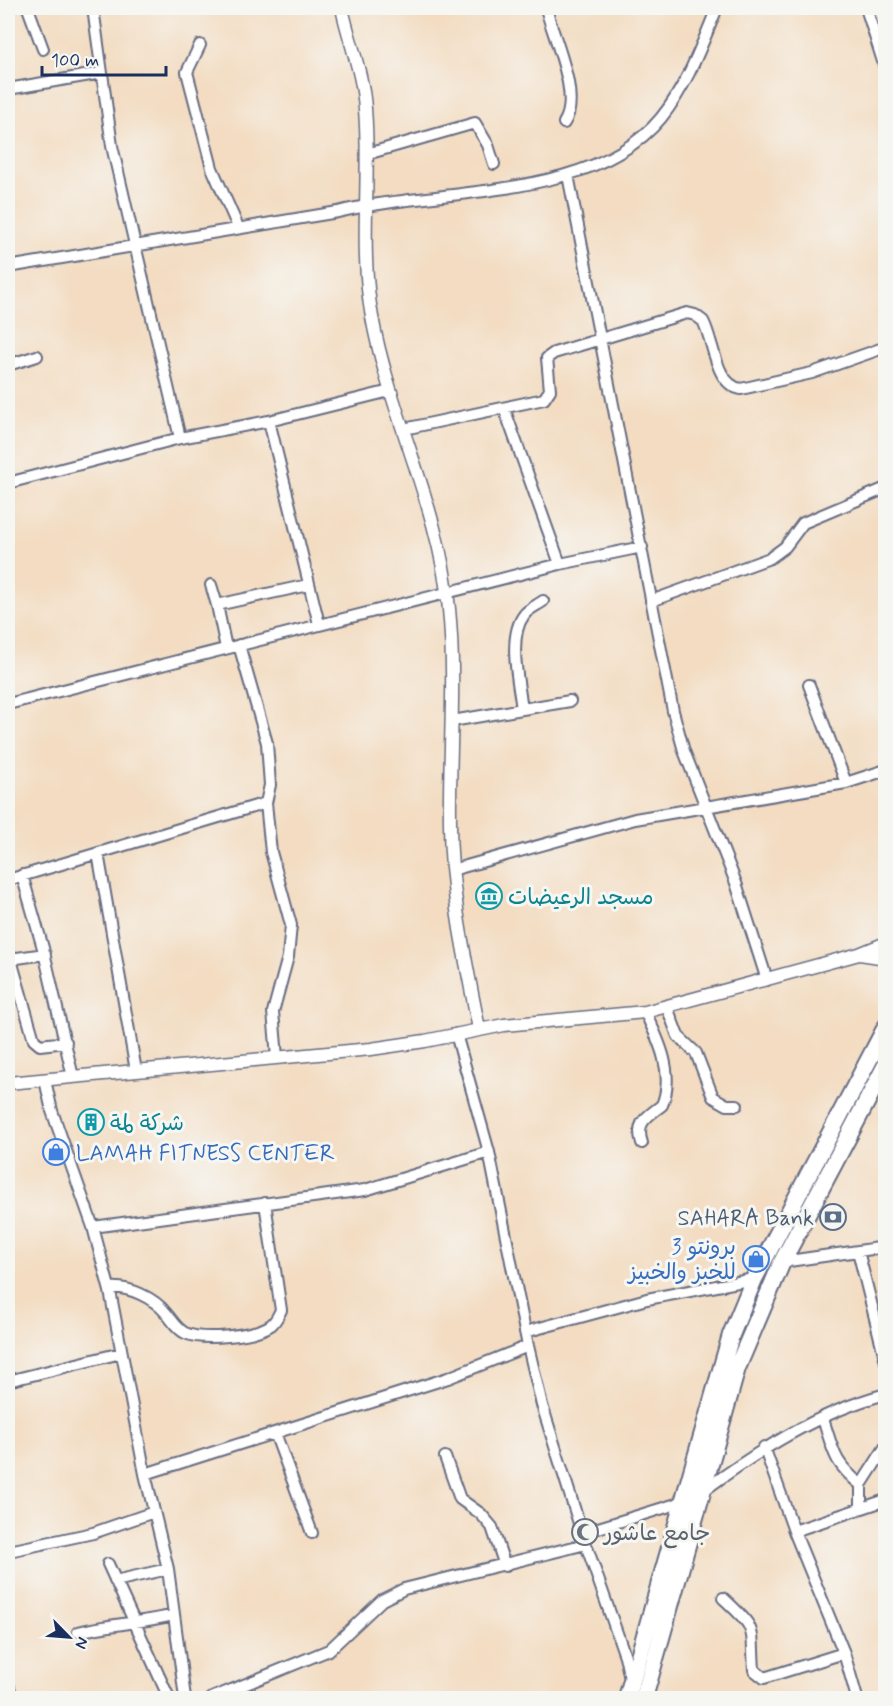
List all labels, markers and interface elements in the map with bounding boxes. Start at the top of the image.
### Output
scale bar [42,39,166,77]
text: 100 m [51,49,99,73]
museum icon: مسجد الرعيضات [474,881,504,911]
place label: مسجد الرعيضات [508,884,653,912]
building icon: شركة لمة [76,1107,106,1137]
place label: شركة لمة [110,1110,184,1138]
shop icon: LAMAH FITNESS CENTER [41,1137,71,1167]
place label: LAMAH FITNESS CENTER [76,1140,335,1168]
bank icon: SAHARA Bank [818,1202,848,1232]
place label: SAHARA Bank [677,1205,814,1233]
place label: برونتو 3 للخبز والخبيز [626,1234,736,1287]
shop icon: برونتو 3 للخبز والخبيز [741,1244,771,1274]
mosque icon: جامع عاشور [570,1517,600,1547]
place label: جامع عاشور [602,1520,710,1549]
north arrow [39,1607,99,1667]
text: N [69,1633,93,1652]

